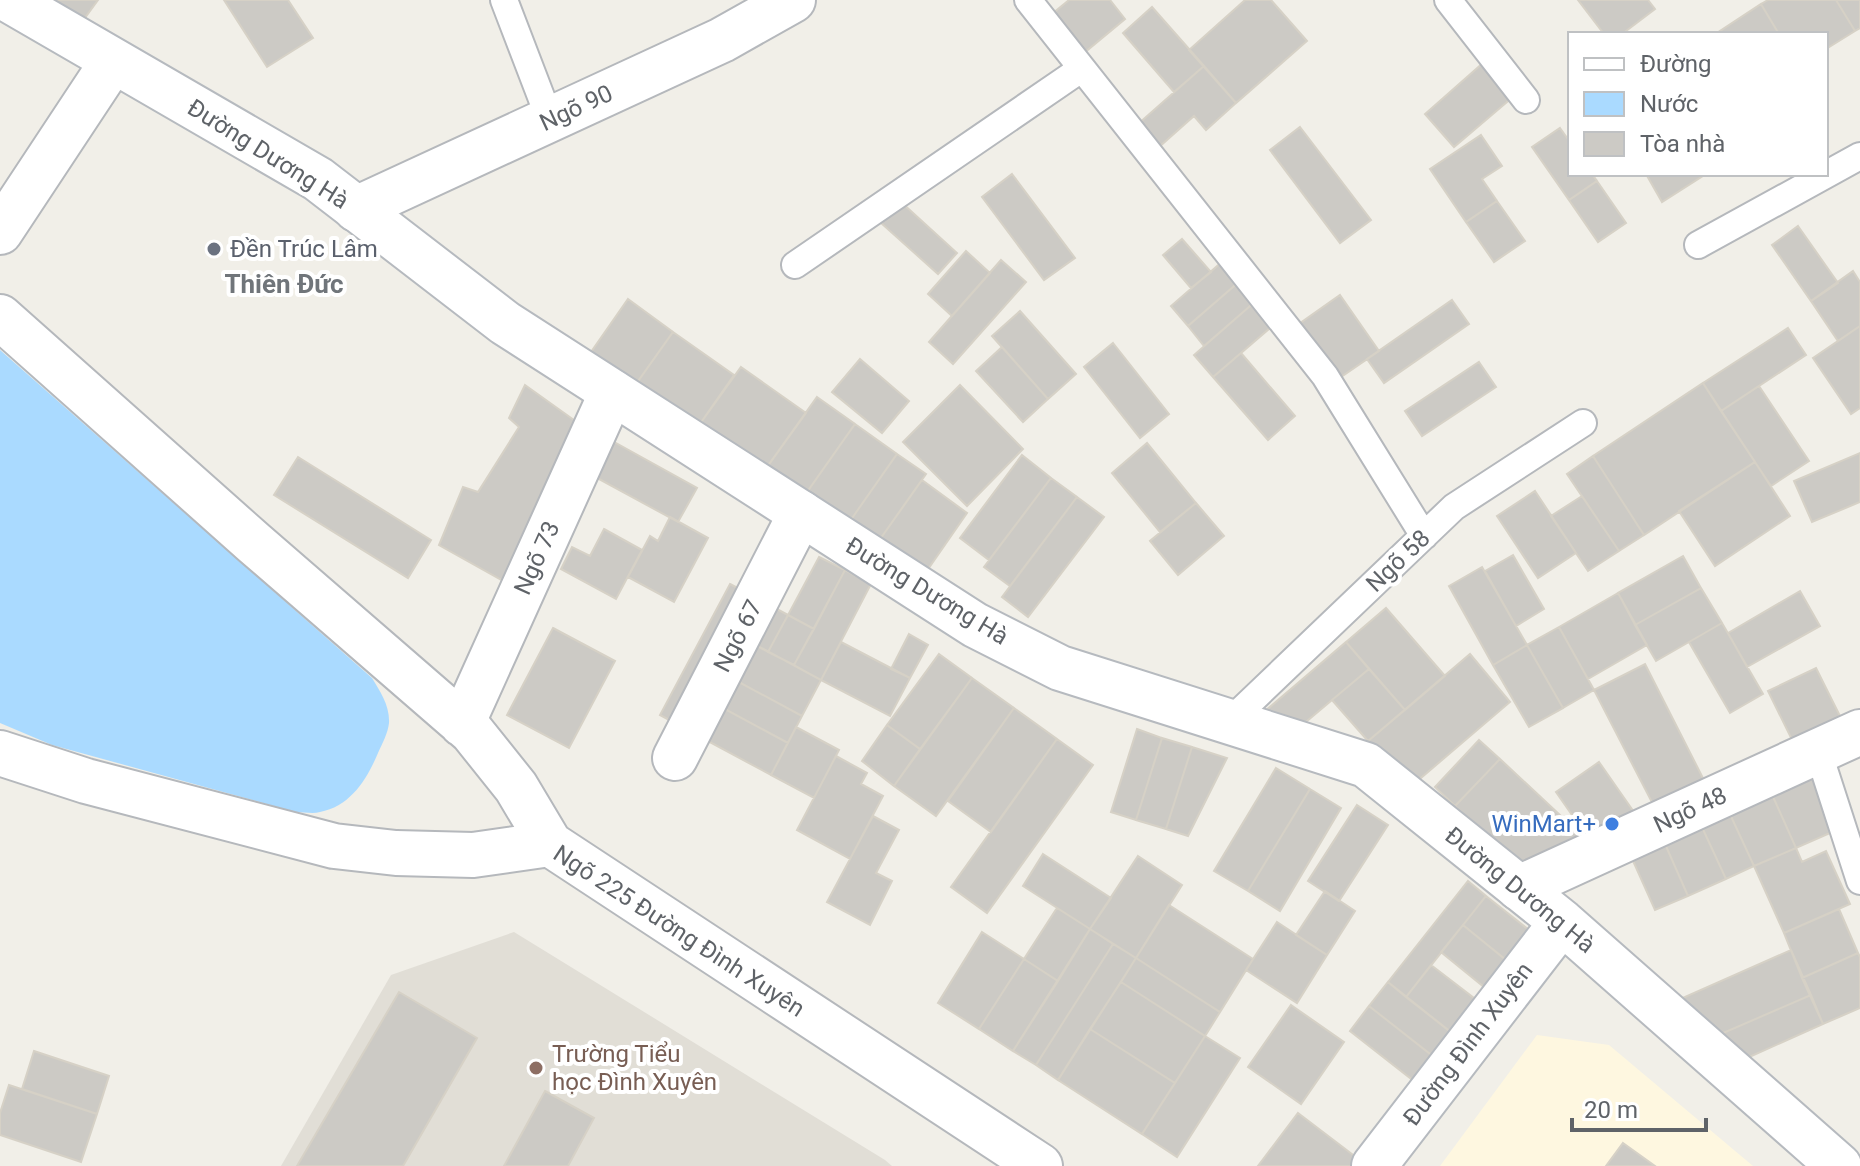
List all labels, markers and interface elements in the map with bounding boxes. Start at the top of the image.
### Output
legend [1568,32,1828,176]
text: Đường [1640,50,1711,78]
street label: Ngõ 90 [535,79,617,137]
text: Nước [1640,90,1698,118]
street label: Đường Dương Hà [182,93,354,215]
text: Tòa nhà [1640,130,1725,158]
place label: Đền Trúc Lâm [230,235,378,263]
marker: Đền Trúc Lâm [205,240,223,258]
district label: Thiên Đức [224,269,344,299]
street label: Ngõ 73 [509,517,565,599]
street label: Ngõ 58 [1361,524,1435,598]
street label: Đường Dương Hà [841,531,1013,651]
street label: Ngõ 67 [708,595,768,677]
street label: Ngõ 48 [1649,781,1731,839]
place label: WinMart+ [1491,810,1596,838]
marker: WinMart+ [1603,815,1621,833]
street label: Đường Dương Hà [1439,821,1601,959]
street label: Ngõ 225 Đường Đình Xuyên [548,839,810,1023]
street label: Đường Đình Xuyên [1398,957,1538,1131]
place label: Trường Tiểu học Đình Xuyên [552,1040,717,1096]
marker: Trường Tiểu học Đình Xuyên [527,1059,545,1077]
scale bar [1572,1082,1706,1132]
text: 20 m [1584,1096,1638,1124]

